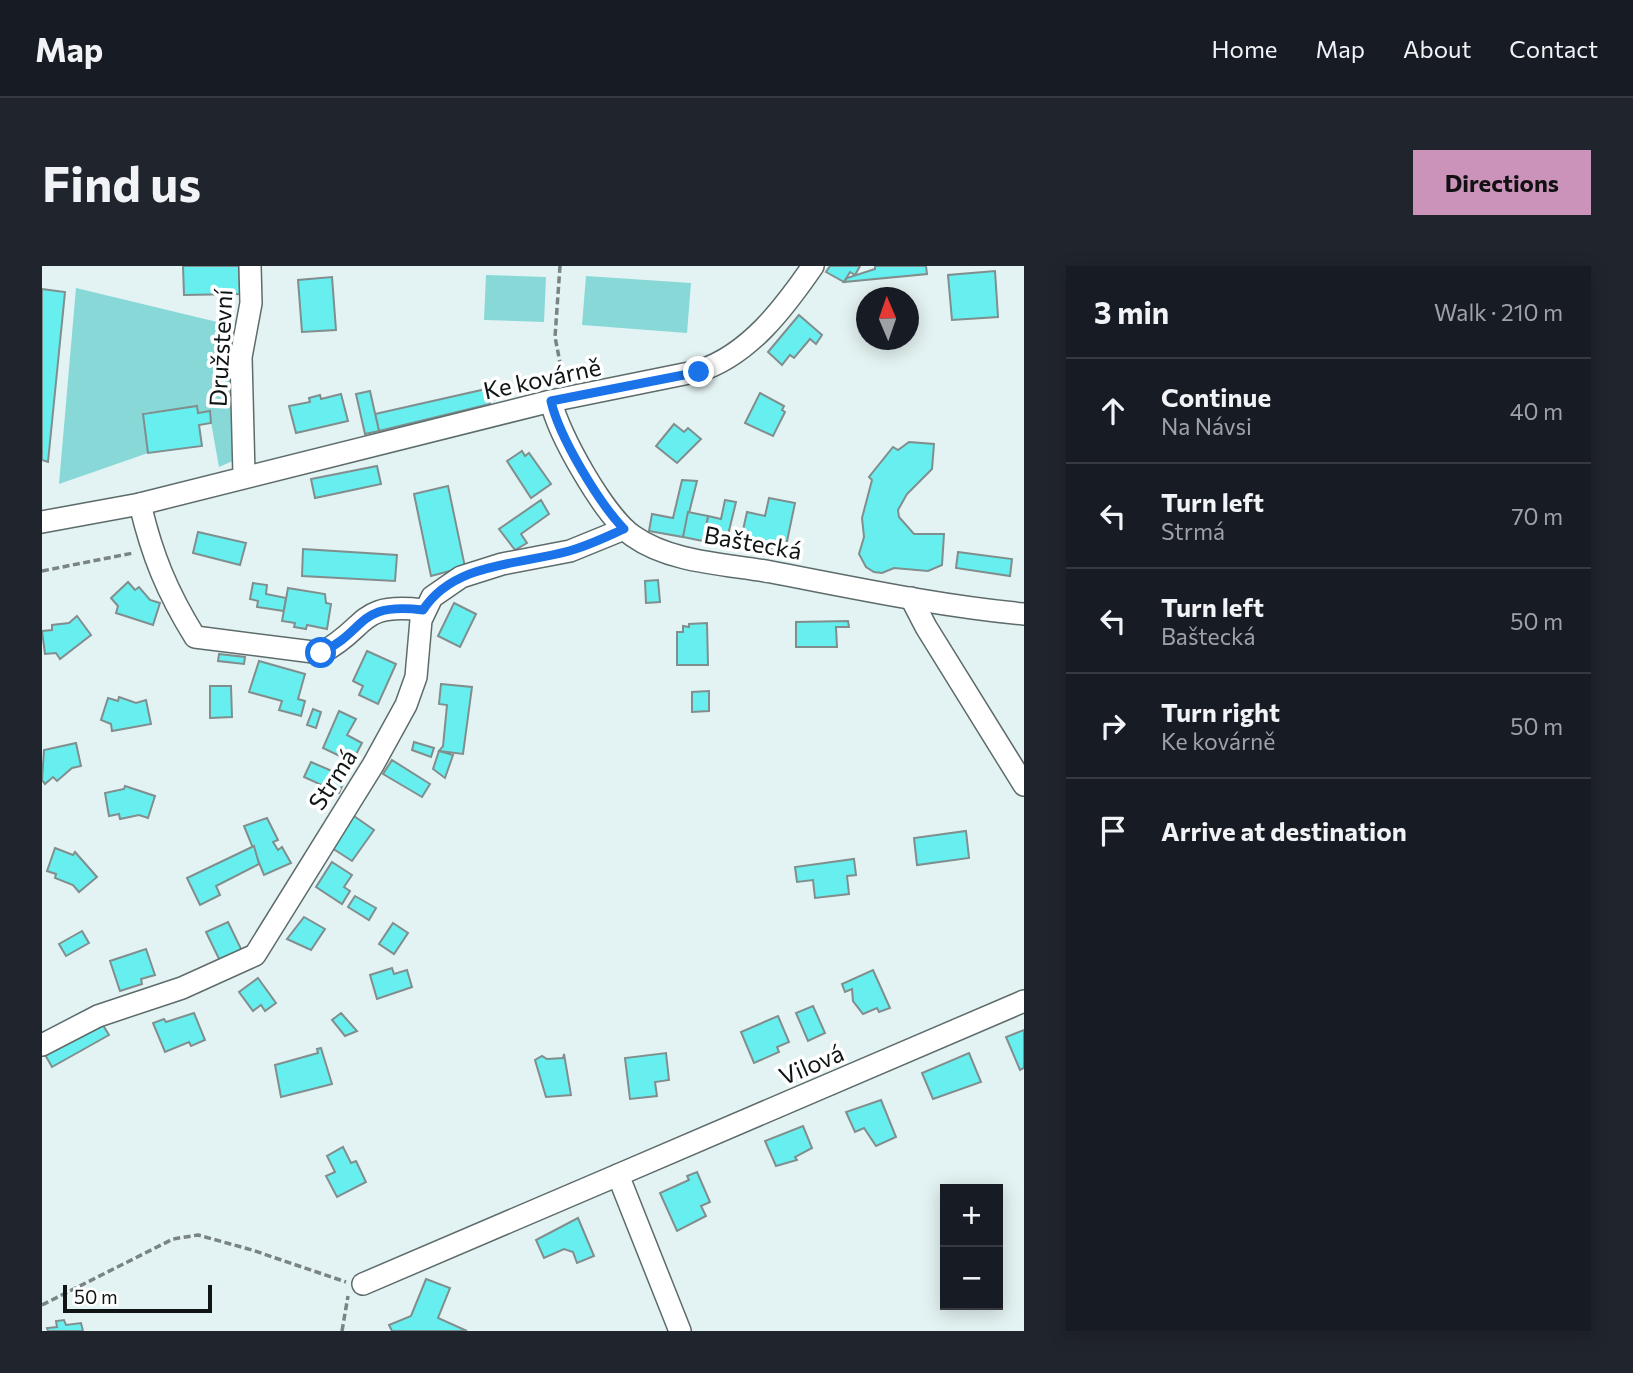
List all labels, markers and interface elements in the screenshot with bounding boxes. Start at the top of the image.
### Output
text: Map [35,28,103,69]
text: Home [1212,34,1278,63]
text: Map [1316,34,1365,63]
text: About [1403,34,1471,63]
text: Contact [1509,34,1598,63]
button: Directions [1413,150,1591,215]
text: Find us [42,152,201,212]
north arrow [856,287,919,350]
street label: Družstevní [202,288,238,408]
text: 3 min [1094,293,1169,330]
text: Walk · 210 m [1434,298,1563,326]
street label: Ke kovárně [481,351,603,405]
route end [683,356,714,387]
text: Continue [1161,381,1271,412]
icon: ahead [1094,392,1132,430]
text: 40 m [1510,397,1563,425]
text: Na Návsi [1161,412,1252,440]
text: Turn left [1161,486,1264,517]
icon: left [1094,497,1132,535]
text: 70 m [1511,502,1563,530]
text: Strmá [1161,517,1225,545]
street label: Baštecká [702,519,804,565]
text: Turn left [1161,591,1264,622]
icon: left [1094,602,1132,640]
text: 50 m [1510,607,1563,635]
text: Baštecká [1161,622,1255,650]
route start [305,637,336,668]
text: Turn right [1161,696,1280,727]
icon: right [1094,707,1132,745]
text: 50 m [1510,712,1563,740]
text: Ke kovárně [1161,727,1275,755]
street label: Strmá [302,743,362,815]
icon: arrive [1094,812,1132,850]
text: Arrive at destination [1161,815,1407,846]
street label: Vilová [774,1038,848,1090]
map controls [940,1184,1003,1310]
button: + [940,1184,1003,1247]
button: − [940,1247,1003,1310]
scale bar [63,1282,212,1314]
text: 50 m [74,1285,118,1308]

